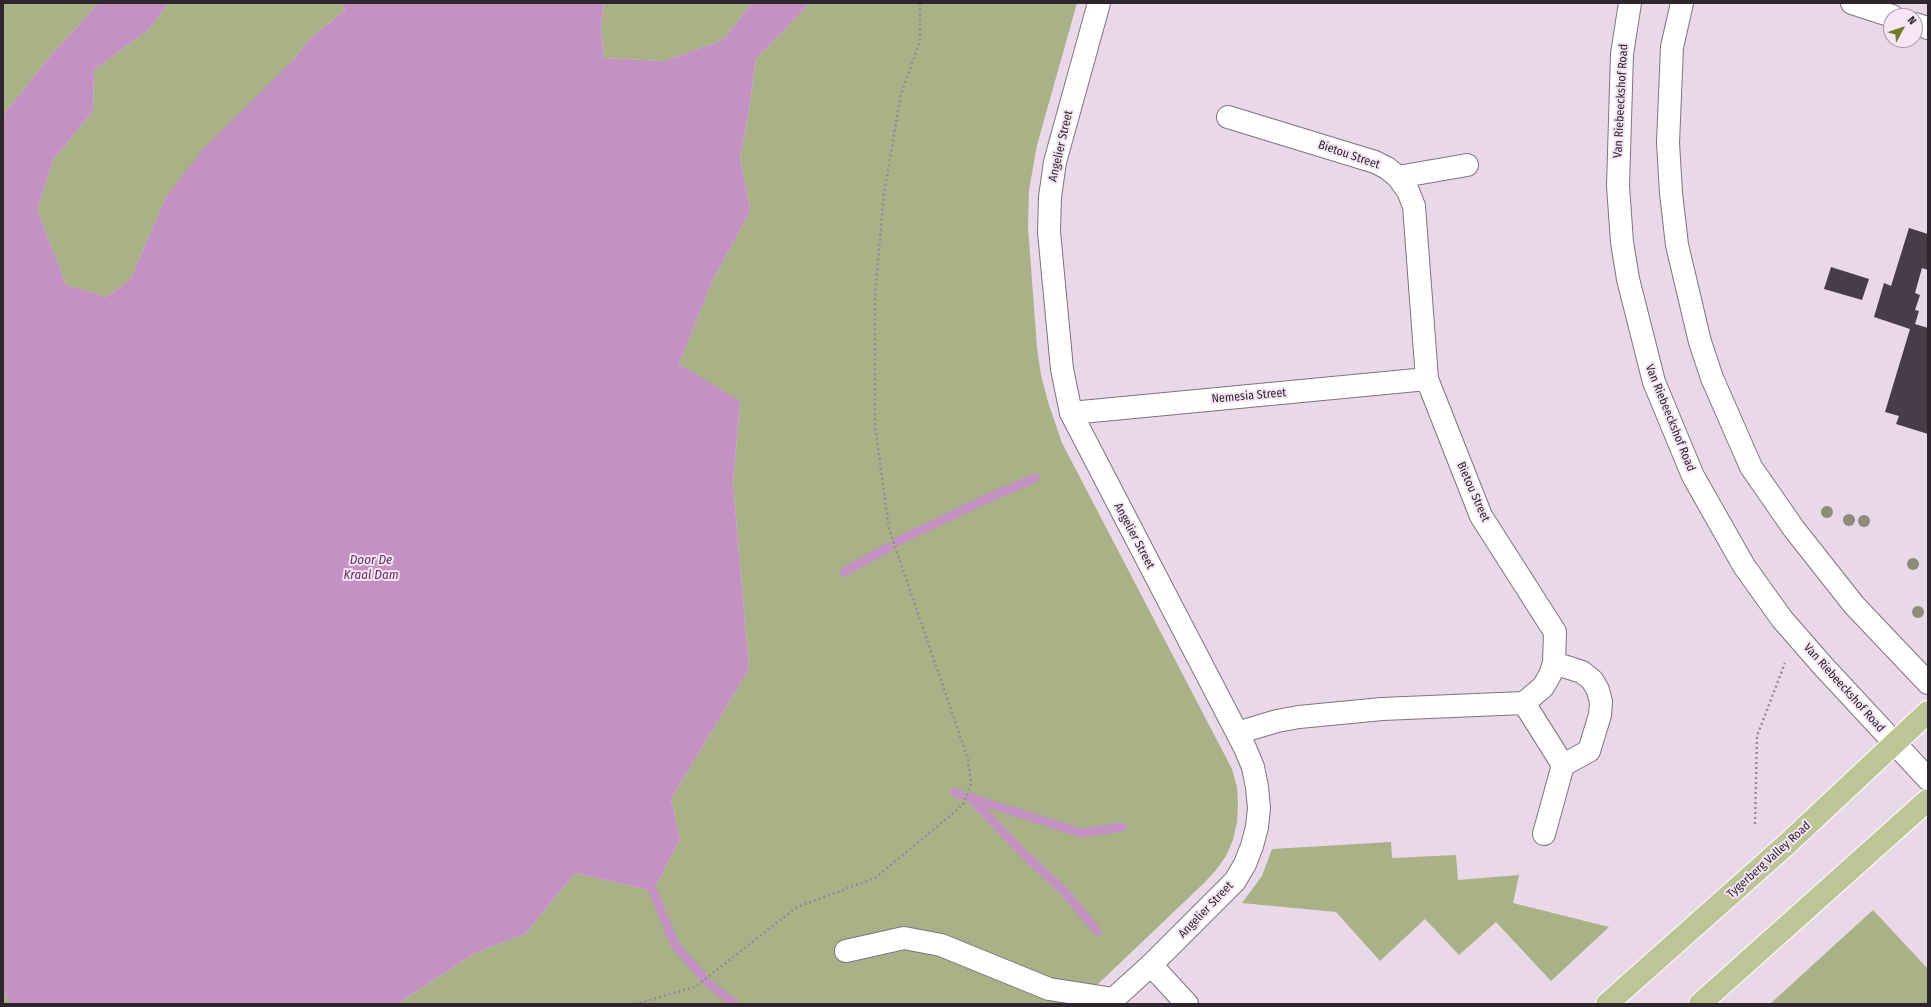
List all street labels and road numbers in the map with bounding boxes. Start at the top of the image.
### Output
street label: Van Riebeeckshof Road [1611,44,1631,158]
street label: Angelier Street [1046,109,1076,183]
street label: Bietou Street [1316,138,1382,172]
street label: Van Riebeeckshof Road [1642,362,1698,474]
street label: Nemesia Street [1211,386,1287,406]
street label: Bietou Street [1453,460,1493,524]
street label: Angelier Street [1111,501,1157,571]
street label: Van Riebeeckshof Road [1800,641,1888,735]
street label: Tygerberg Valley Road [1724,819,1814,901]
street label: Angelier Street [1176,879,1236,941]

